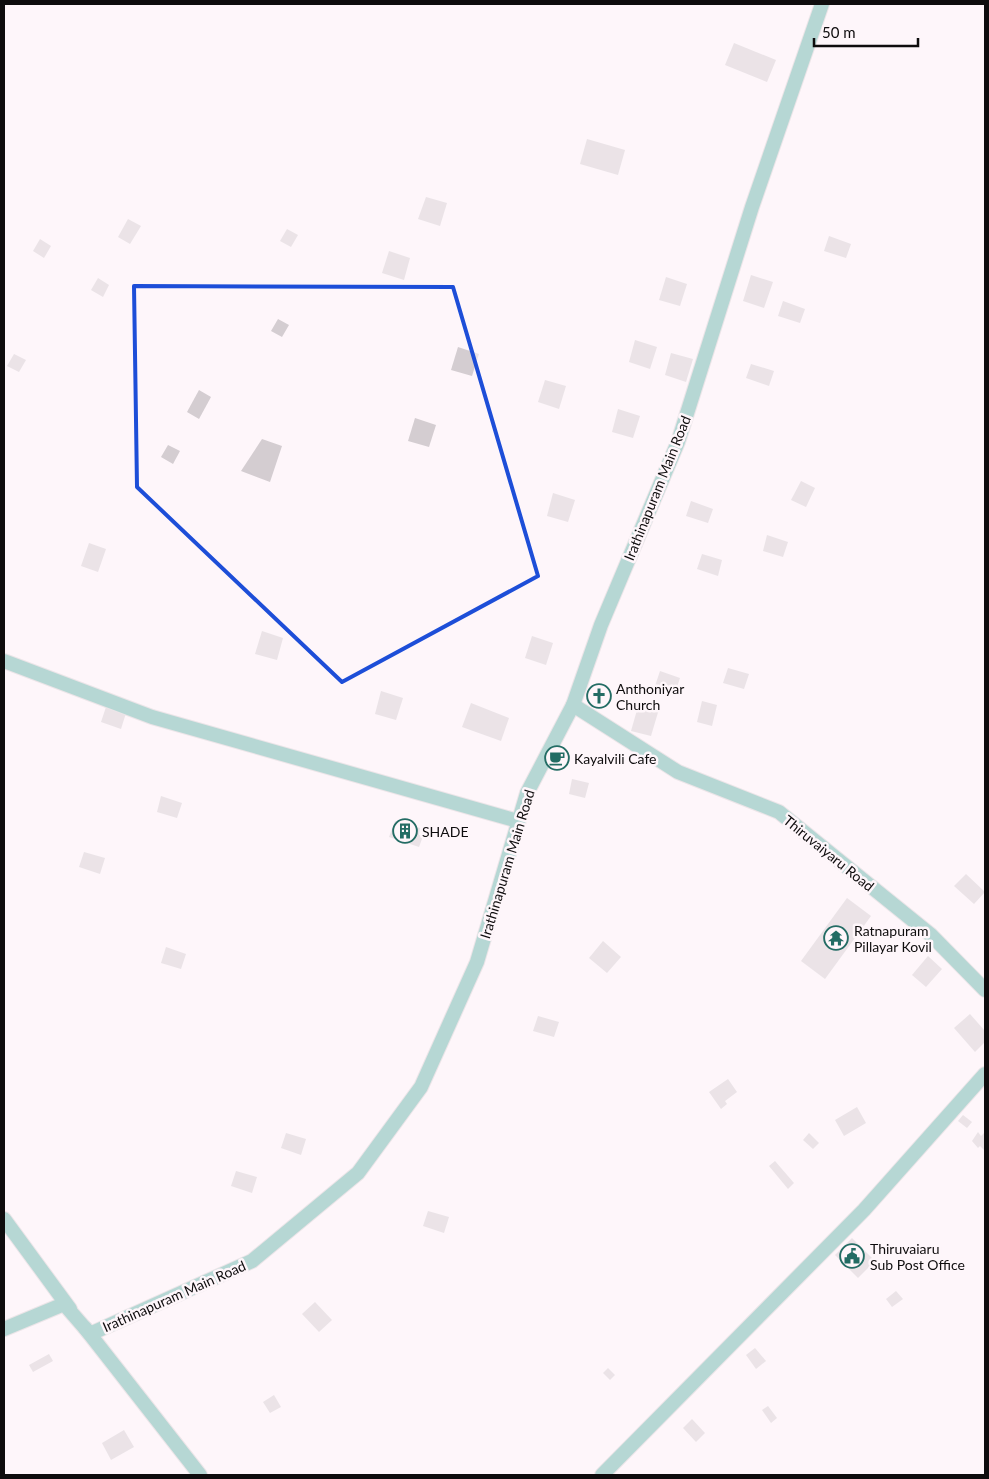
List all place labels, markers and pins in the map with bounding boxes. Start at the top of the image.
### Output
place label: Anthoniyar Church [616,680,684,713]
church icon: Anthoniyar Church [586,683,612,709]
cafe icon: Kayalvili Cafe [544,745,570,771]
place label: Kayalvili Cafe [574,750,656,767]
building icon: SHADE [392,818,418,844]
place label: SHADE [422,823,469,840]
place label: Ratnapuram Pillayar Kovil [854,922,932,955]
temple icon: Ratnapuram Pillayar Kovil [823,925,849,951]
place label: Thiruvaiaru Sub Post Office [870,1240,965,1273]
public building icon: Thiruvaiaru Sub Post Office [839,1243,865,1269]

